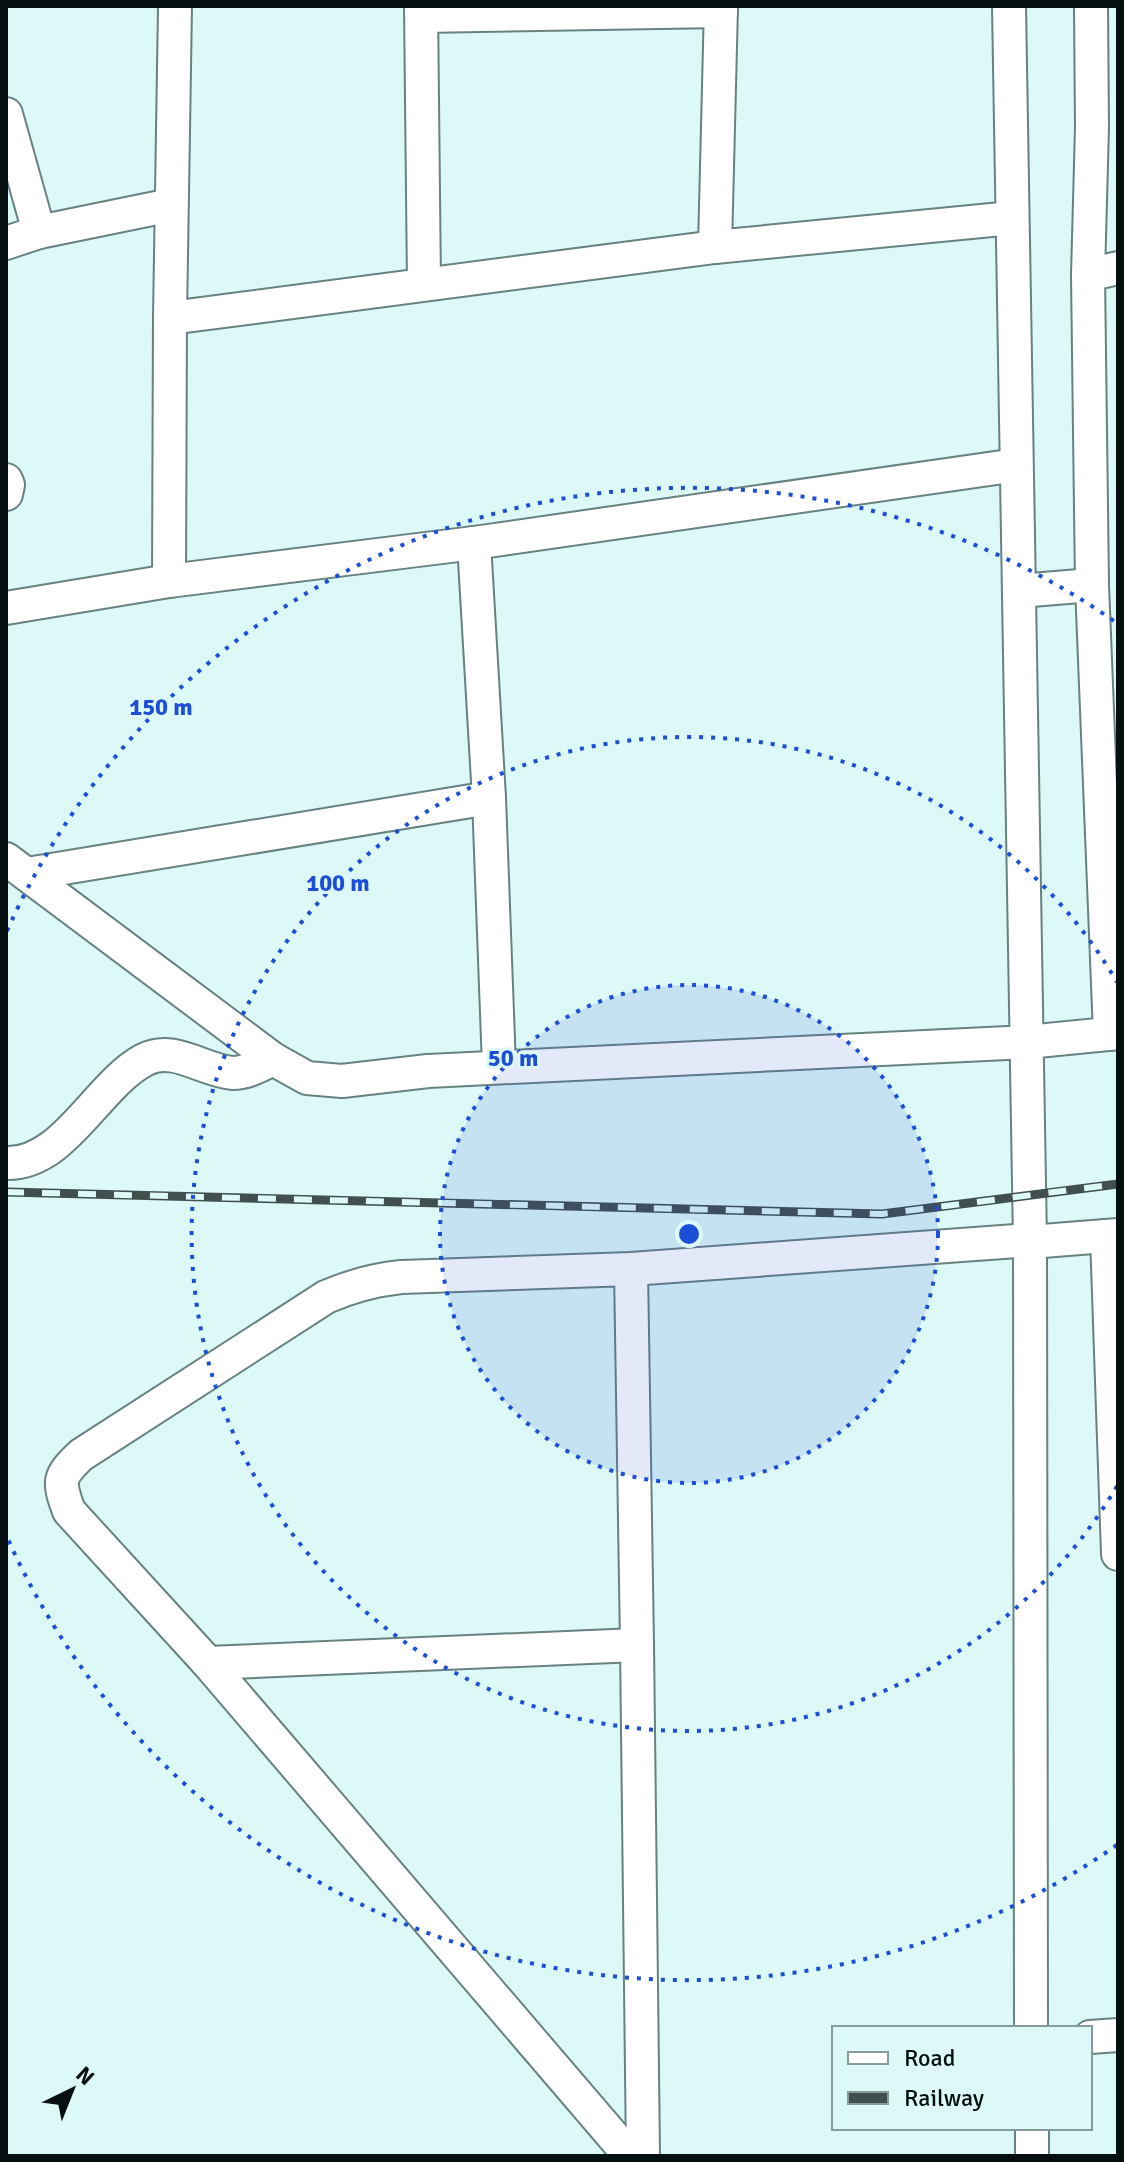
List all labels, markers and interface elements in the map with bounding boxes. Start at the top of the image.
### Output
text: 150 m [129,692,193,722]
text: 100 m [306,868,370,898]
text: 50 m [488,1043,538,1073]
centre of rings [675,1220,703,1248]
legend [832,2026,1092,2130]
text: Road [904,2043,955,2073]
north arrow [32,2050,112,2130]
text: N [70,2061,100,2091]
text: Railway [904,2083,984,2113]

